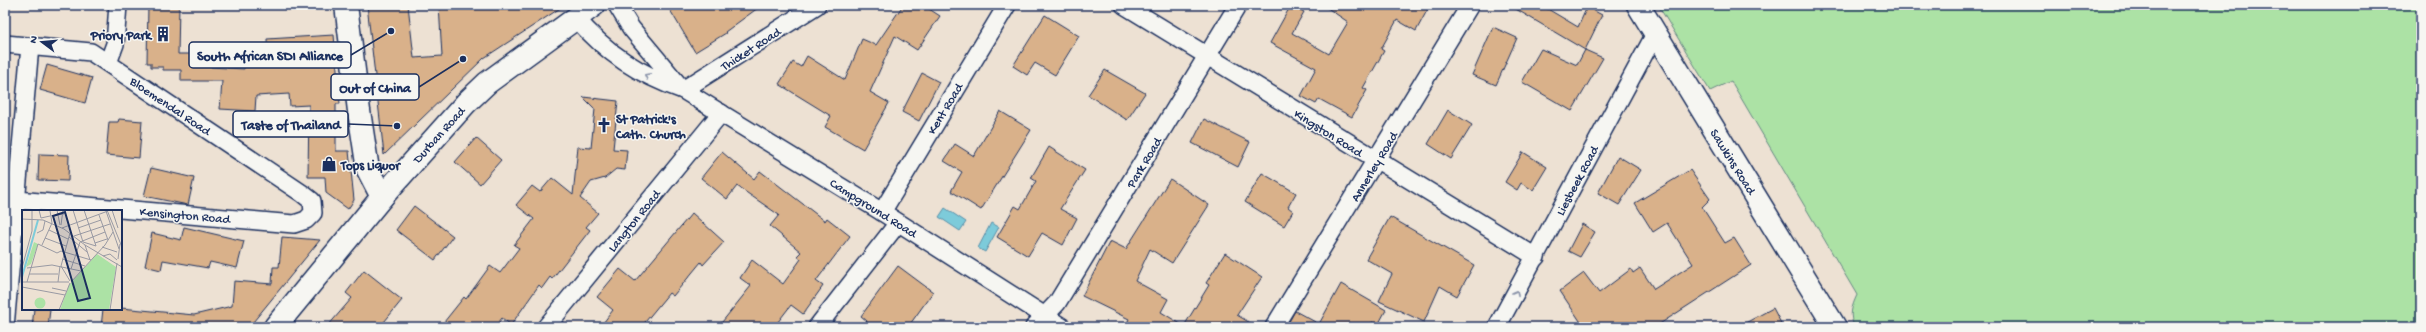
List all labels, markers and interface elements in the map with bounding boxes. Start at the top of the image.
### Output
north arrow [22,22,62,62]
street label: Thicket Road [718,24,785,76]
building icon: Priory Park [154,25,172,43]
place label: Priory Park [90,29,153,44]
text: N [28,35,41,45]
callout: South African SDI Alliance [189,42,351,68]
text: South African SDI Alliance [197,49,344,66]
street label: Bloemendal Road [126,74,214,140]
callout: Out of China [331,74,419,100]
one-way arrow [644,74,651,81]
street label: Kent Road [925,80,968,138]
text: Out of China [339,81,412,98]
street label: Durban Road [410,103,470,168]
street label: Kingston Road [1291,107,1366,162]
callout: Taste of Thailand [233,111,348,137]
place label: St Patrick's Cath. Church [615,113,686,143]
church icon: St Patrick's Cath. Church [595,116,613,134]
text: Taste of Thailand [241,118,342,135]
street label: Sawkins Road [1706,127,1759,199]
street label: Annerley Road [1348,128,1403,205]
street label: Park Road [1124,134,1167,192]
street label: Liesbeek Road [1554,143,1603,219]
shop icon: Tops Liquor [320,155,338,173]
place label: Tops Liquor [340,159,401,175]
street label: Campground Road [826,176,920,243]
street label: Langton Road [605,187,665,256]
street label: Kensington Road [139,205,232,228]
inset map [22,210,122,310]
one-way arrow [1511,290,1518,297]

